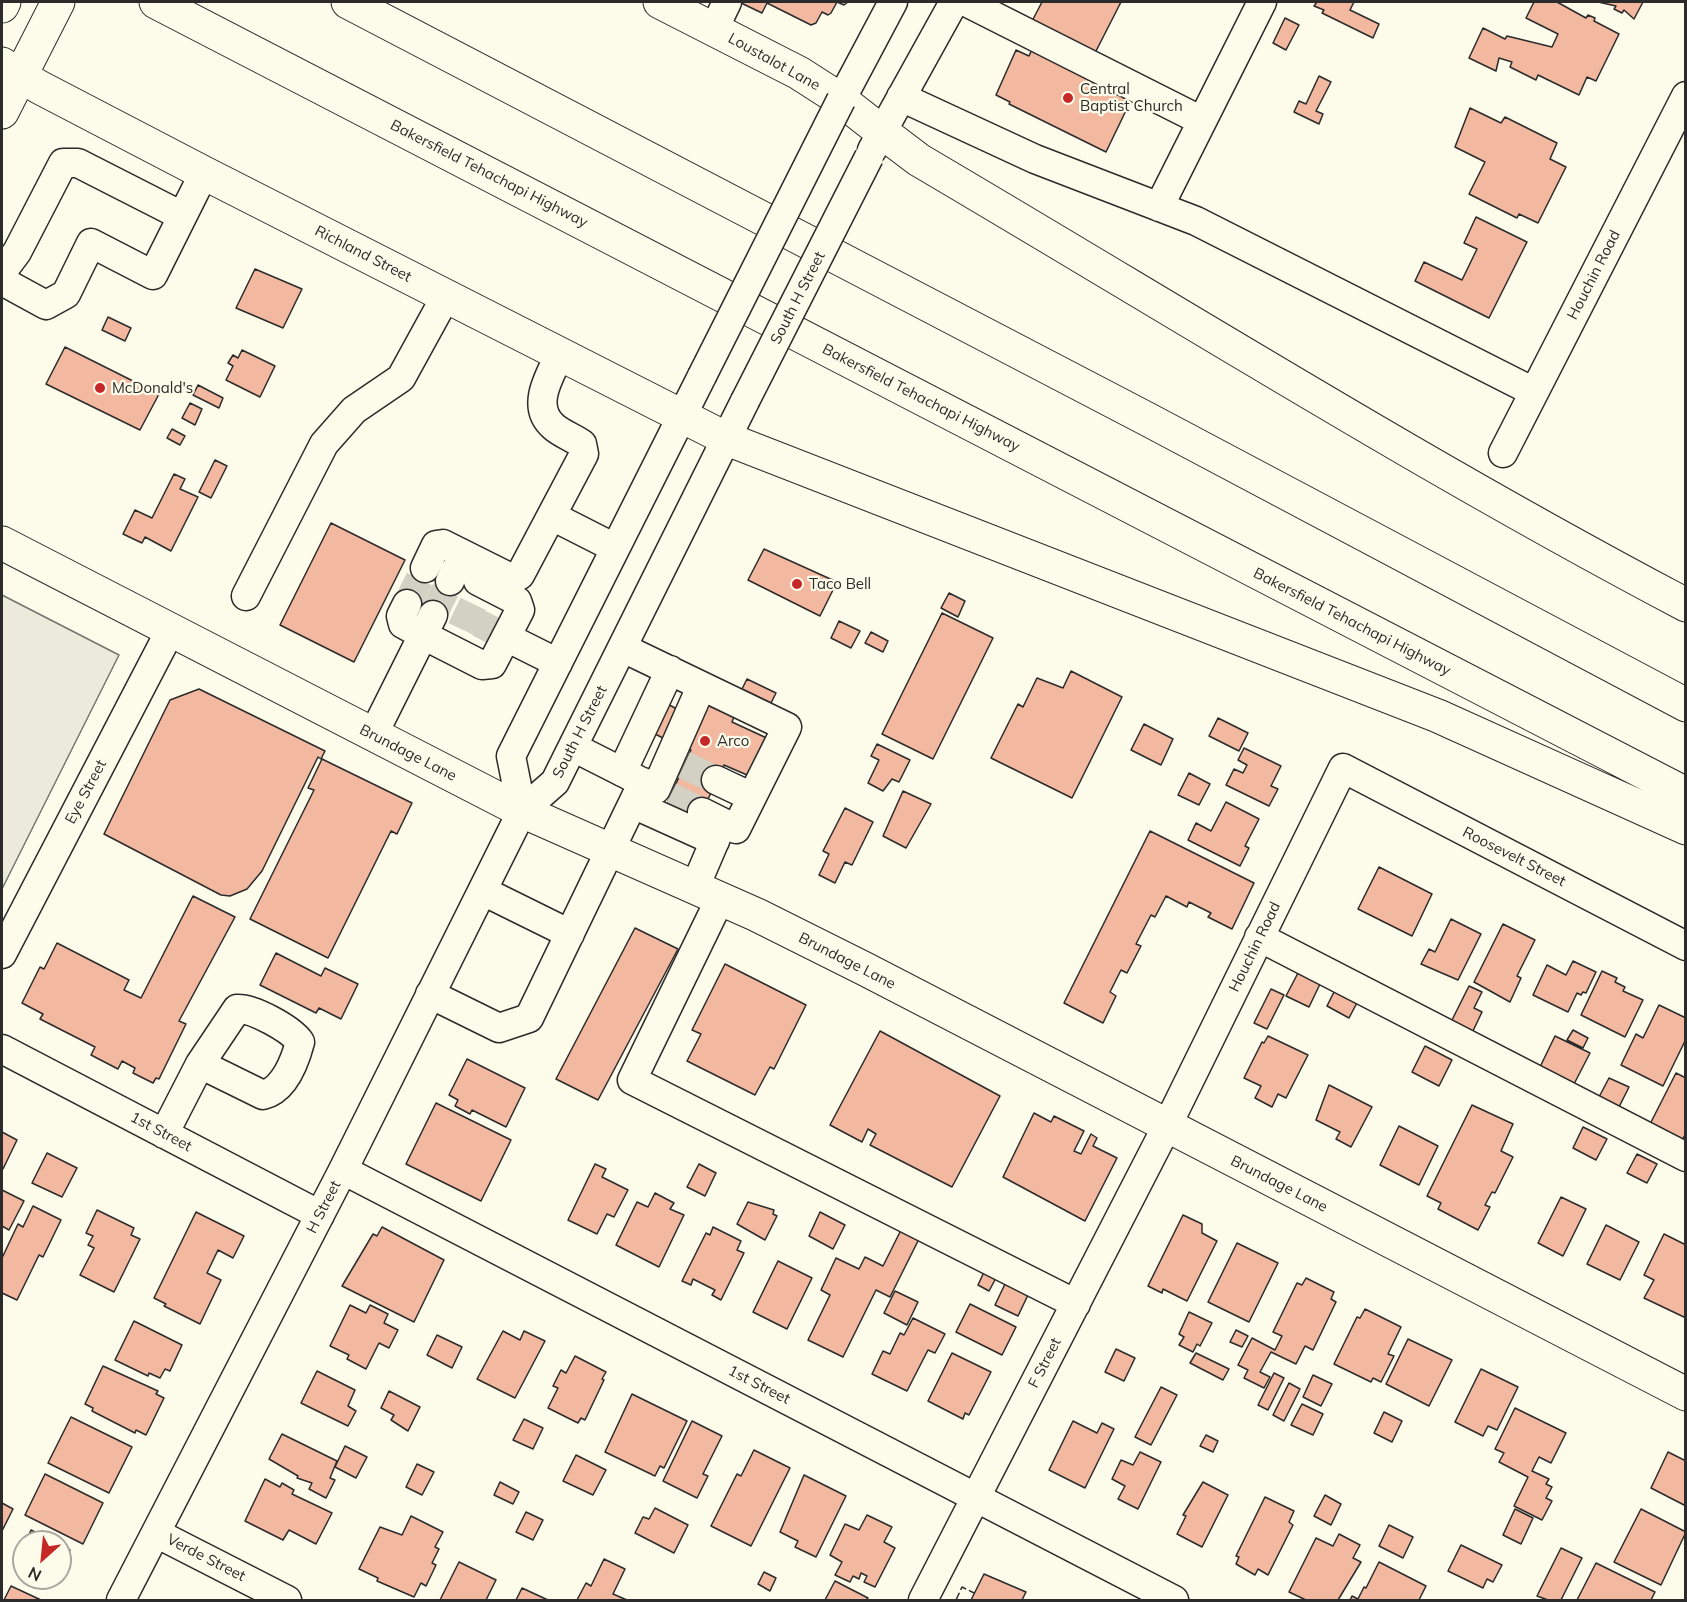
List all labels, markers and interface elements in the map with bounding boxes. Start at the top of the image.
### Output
street label: Loustalot Lane [725,29,823,95]
place label: Central Baptist Church [1080,80,1183,115]
marker: Central Baptist Church [1061,91,1075,105]
street label: Bakersfield Tehachapi Highway [387,116,591,232]
street label: Richland Street [312,222,414,286]
street label: Houchin Road [1564,227,1624,323]
street label: South H Street [767,249,829,347]
street label: Bakersfield Tehachapi Highway [819,340,1023,456]
place label: McDonald's [112,379,193,397]
marker: McDonald's [93,381,107,395]
street label: Bakersfield Tehachapi Highway [1250,564,1454,680]
place label: Taco Bell [809,575,871,593]
marker: Taco Bell [790,577,804,591]
street label: South H Street [549,683,611,781]
street label: Brundage Lane [357,721,459,785]
place label: Arco [717,732,749,750]
marker: Arco [698,734,712,748]
street label: Eye Street [62,757,110,827]
street label: Roosevelt Street [1460,823,1568,891]
street label: Houchin Road [1225,899,1285,995]
street label: Brundage Lane [796,929,898,993]
street label: 1st Street [127,1108,195,1156]
street label: Brundage Lane [1228,1152,1330,1216]
street label: H Street [303,1178,345,1236]
street label: F Street [1025,1335,1065,1391]
street label: 1st Street [725,1362,793,1408]
north arrow [12,1530,72,1590]
street label: Verde Street [164,1531,248,1585]
text: N [25,1563,45,1586]

